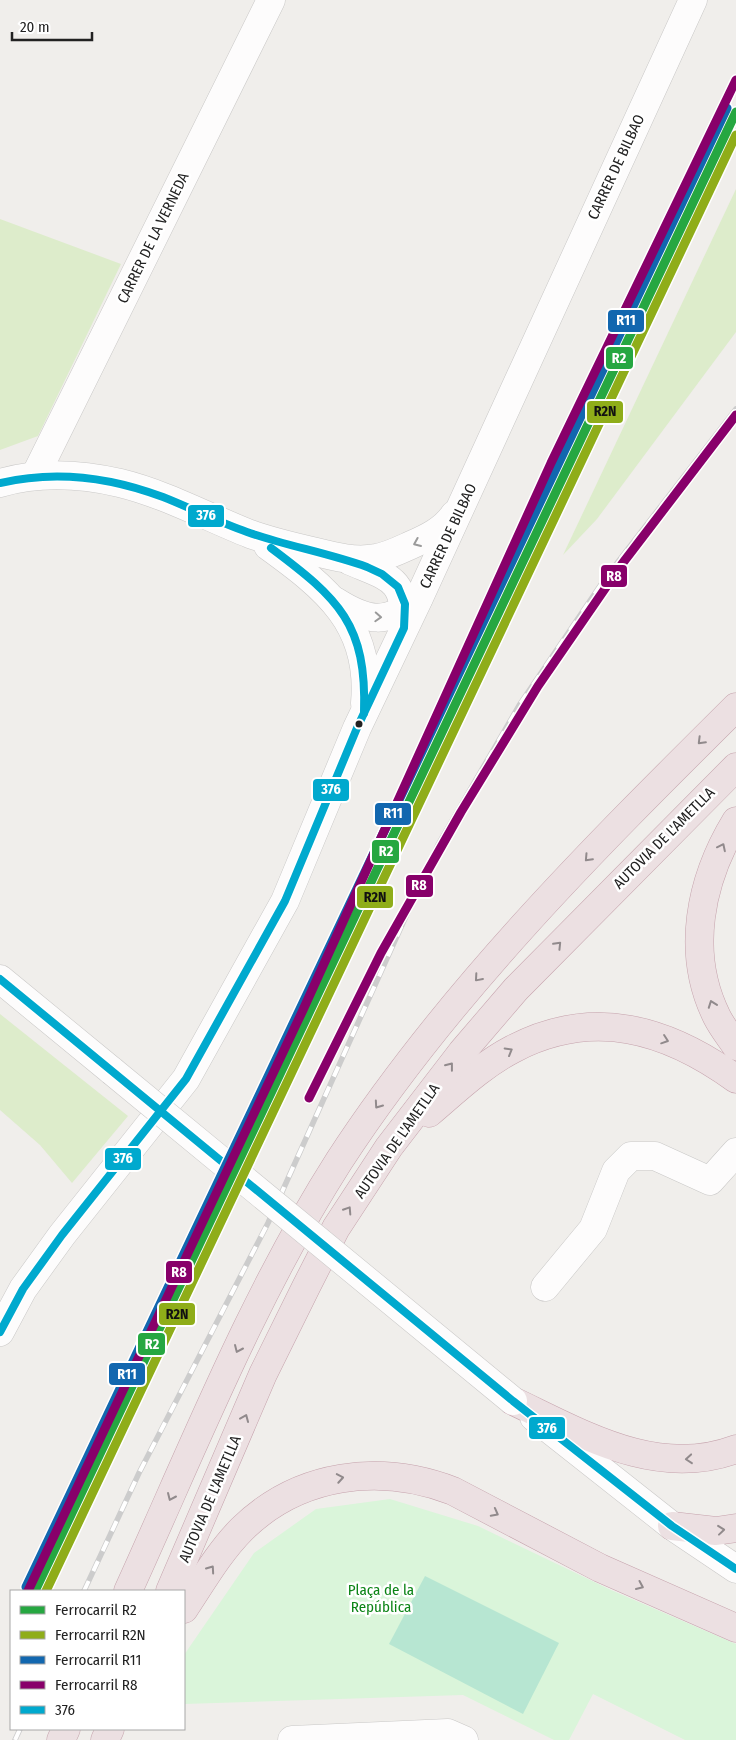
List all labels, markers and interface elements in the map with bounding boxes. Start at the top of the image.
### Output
scale bar [12,10,92,42]
text: 20 m [20,18,50,36]
street label: CARRER DE BILBAO [584,112,648,222]
street label: CARRER DE LA VERNEDA [113,170,193,306]
line badge: R11 [607,309,645,333]
text: R11 [616,312,636,329]
line badge: R2 [605,346,634,370]
text: R2 [612,350,627,367]
line badge: R2N [586,400,624,424]
text: R2N [594,403,616,420]
street label: CARRER DE BILBAO [416,481,480,591]
line badge: 376 [187,504,225,528]
text: 376 [195,507,216,524]
one-way arrow [413,536,422,547]
line badge: R8 [600,564,628,588]
text: R8 [606,568,622,585]
one-way arrow [374,611,382,622]
unlabelled marker [354,719,364,729]
one-way arrow [698,736,707,745]
line badge: 376 [312,778,350,802]
text: 376 [320,781,341,798]
street label: AUTOVIA DE L'AMETLLA [610,783,719,892]
line badge: R11 [374,802,412,826]
text: R11 [383,805,403,822]
line badge: R2 [371,839,400,864]
text: R2 [379,843,394,860]
one-way arrow [715,843,726,852]
one-way arrow [585,852,594,861]
line badge: R8 [405,874,434,898]
text: R8 [411,877,427,894]
line badge: R2N [356,885,394,909]
text: R2N [364,889,386,906]
one-way arrow [552,941,561,950]
one-way arrow [475,972,484,981]
one-way arrow [708,1000,718,1009]
one-way arrow [661,1034,669,1044]
one-way arrow [504,1048,513,1058]
one-way arrow [445,1063,453,1072]
street label: AUTOVIA DE L'AMETLLA [351,1080,443,1202]
one-way arrow [375,1099,384,1109]
line badge: 376 [104,1147,142,1171]
text: 376 [112,1150,133,1167]
one-way arrow [342,1206,352,1215]
line badge: R8 [165,1260,193,1284]
text: R8 [171,1264,187,1281]
line badge: R2N [158,1302,196,1326]
text: R2N [166,1306,188,1323]
line badge: R2 [137,1332,166,1356]
text: R2 [145,1336,160,1353]
one-way arrow [233,1344,244,1353]
line badge: R11 [108,1362,146,1386]
text: R11 [117,1366,137,1383]
one-way arrow [238,1414,249,1423]
line badge: 376 [528,1416,566,1440]
text: 376 [536,1420,557,1437]
street label: AUTOVIA DE L'AMETLLA [175,1433,245,1565]
one-way arrow [684,1453,692,1464]
one-way arrow [336,1473,344,1483]
one-way arrow [167,1492,177,1501]
one-way arrow [489,1507,498,1517]
one-way arrow [718,1525,726,1536]
one-way arrow [205,1565,215,1574]
one-way arrow [635,1579,644,1590]
park label: Plaça de la República [348,1581,414,1616]
legend [10,1590,185,1730]
text: Ferrocarril R2 [55,1601,137,1619]
text: Ferrocarril R2N [55,1626,146,1644]
text: Ferrocarril R11 [55,1651,141,1669]
text: Ferrocarril R8 [55,1676,137,1694]
text: 376 [55,1701,75,1719]

